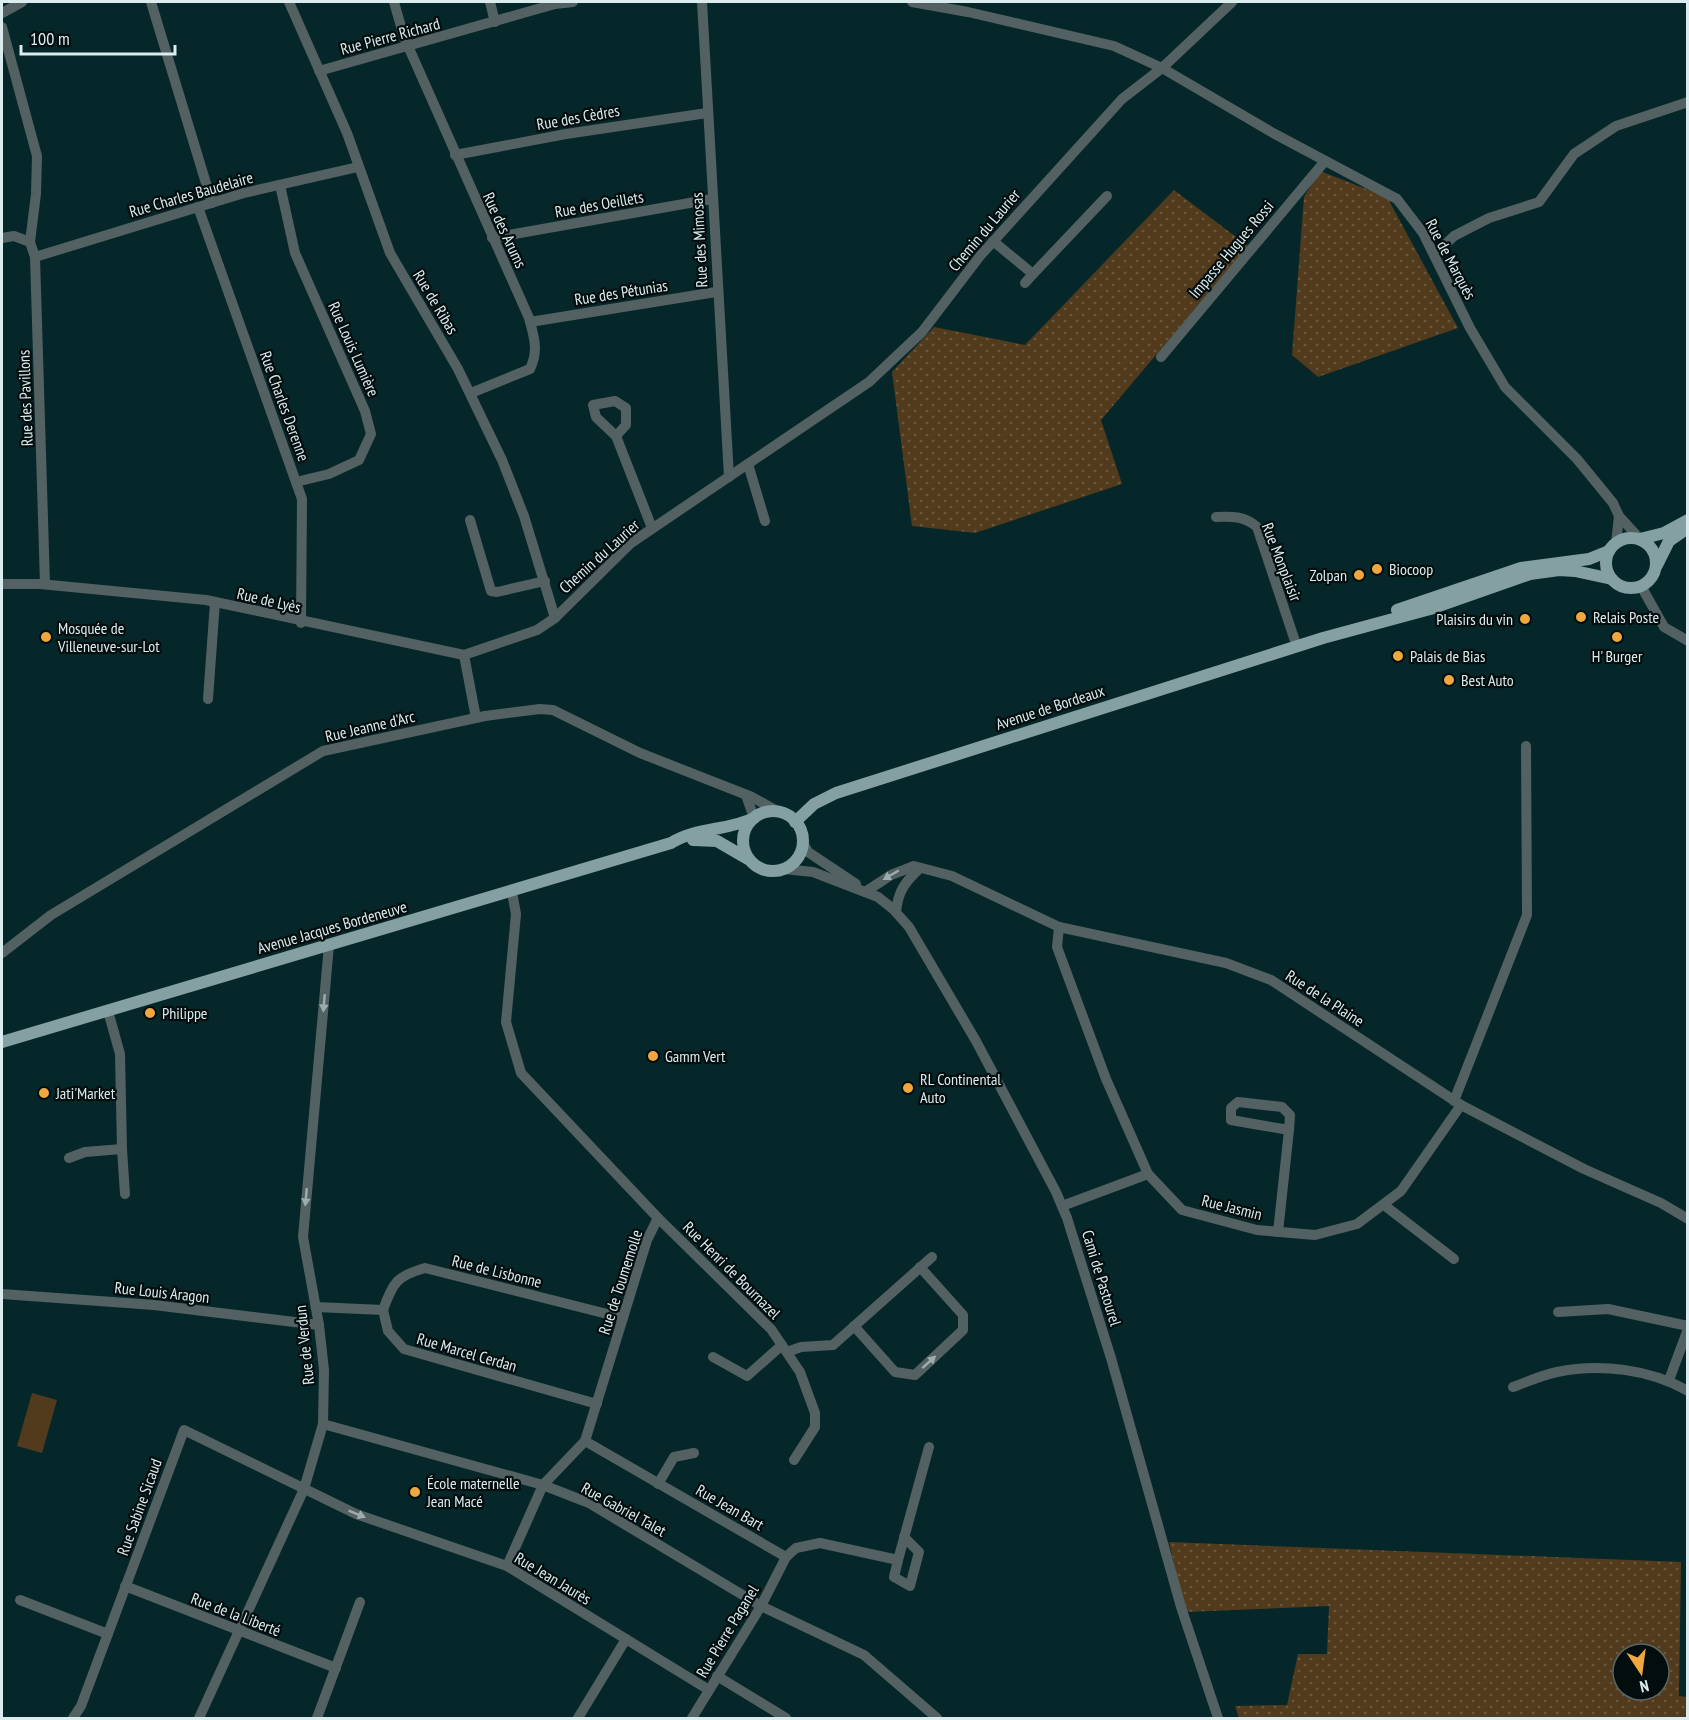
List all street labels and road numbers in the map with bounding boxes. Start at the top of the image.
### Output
street label: Rue Pierre Richard [338,13,442,59]
street label: Rue des Cèdres [535,100,621,134]
street label: Rue Charles Baudelaire [127,167,255,221]
street label: Chemin du Laurier [944,184,1025,275]
street label: Rue des Oeillets [553,186,645,222]
street label: Rue des Arums [479,189,531,271]
street label: Rue des Mimosas [687,192,711,288]
street label: Impasse Hugues Rossi [1184,196,1278,302]
street label: Rue de Marquès [1421,215,1481,303]
street label: Rue de Ribas [409,266,463,338]
street label: Rue des Pétunias [573,275,669,309]
street label: Rue Louis Lumière [324,299,384,399]
street label: Rue Charles Derenne [256,348,314,464]
street label: Rue des Pavillons [13,349,37,447]
street label: Chemin du Laurier [555,514,644,597]
street label: Rue Monplaisir [1258,520,1306,605]
street label: Rue de Lyès [235,583,303,617]
street label: Avenue de Bordeaux [993,680,1107,734]
street label: Rue Jeanne d'Arc [323,706,417,746]
street label: Avenue Jacques Bordeneuve [255,896,409,958]
street label: Rue de la Plaine [1282,965,1368,1031]
street label: Rue Jasmin [1200,1190,1264,1224]
street label: Rue Henri de Bournazel [679,1217,785,1323]
street label: Rue de Toumemolle [594,1227,646,1337]
street label: Cami de Pastourel [1078,1228,1126,1329]
street label: Rue de Lisbonne [450,1250,544,1292]
street label: Rue Louis Aragon [113,1277,211,1307]
street label: Rue de Verdun [290,1304,318,1386]
street label: Rue Marcel Cerdan [415,1328,519,1376]
street label: Rue Sabine Sicaud [112,1456,166,1558]
street label: Rue Gabriel Talet [578,1477,670,1541]
street label: Rue Jean Bart [693,1480,768,1535]
street label: Rue Jean Jaurès [511,1547,595,1609]
street label: Rue Pierre Paganel [692,1581,763,1681]
street label: Rue de la Liberté [188,1588,284,1640]

